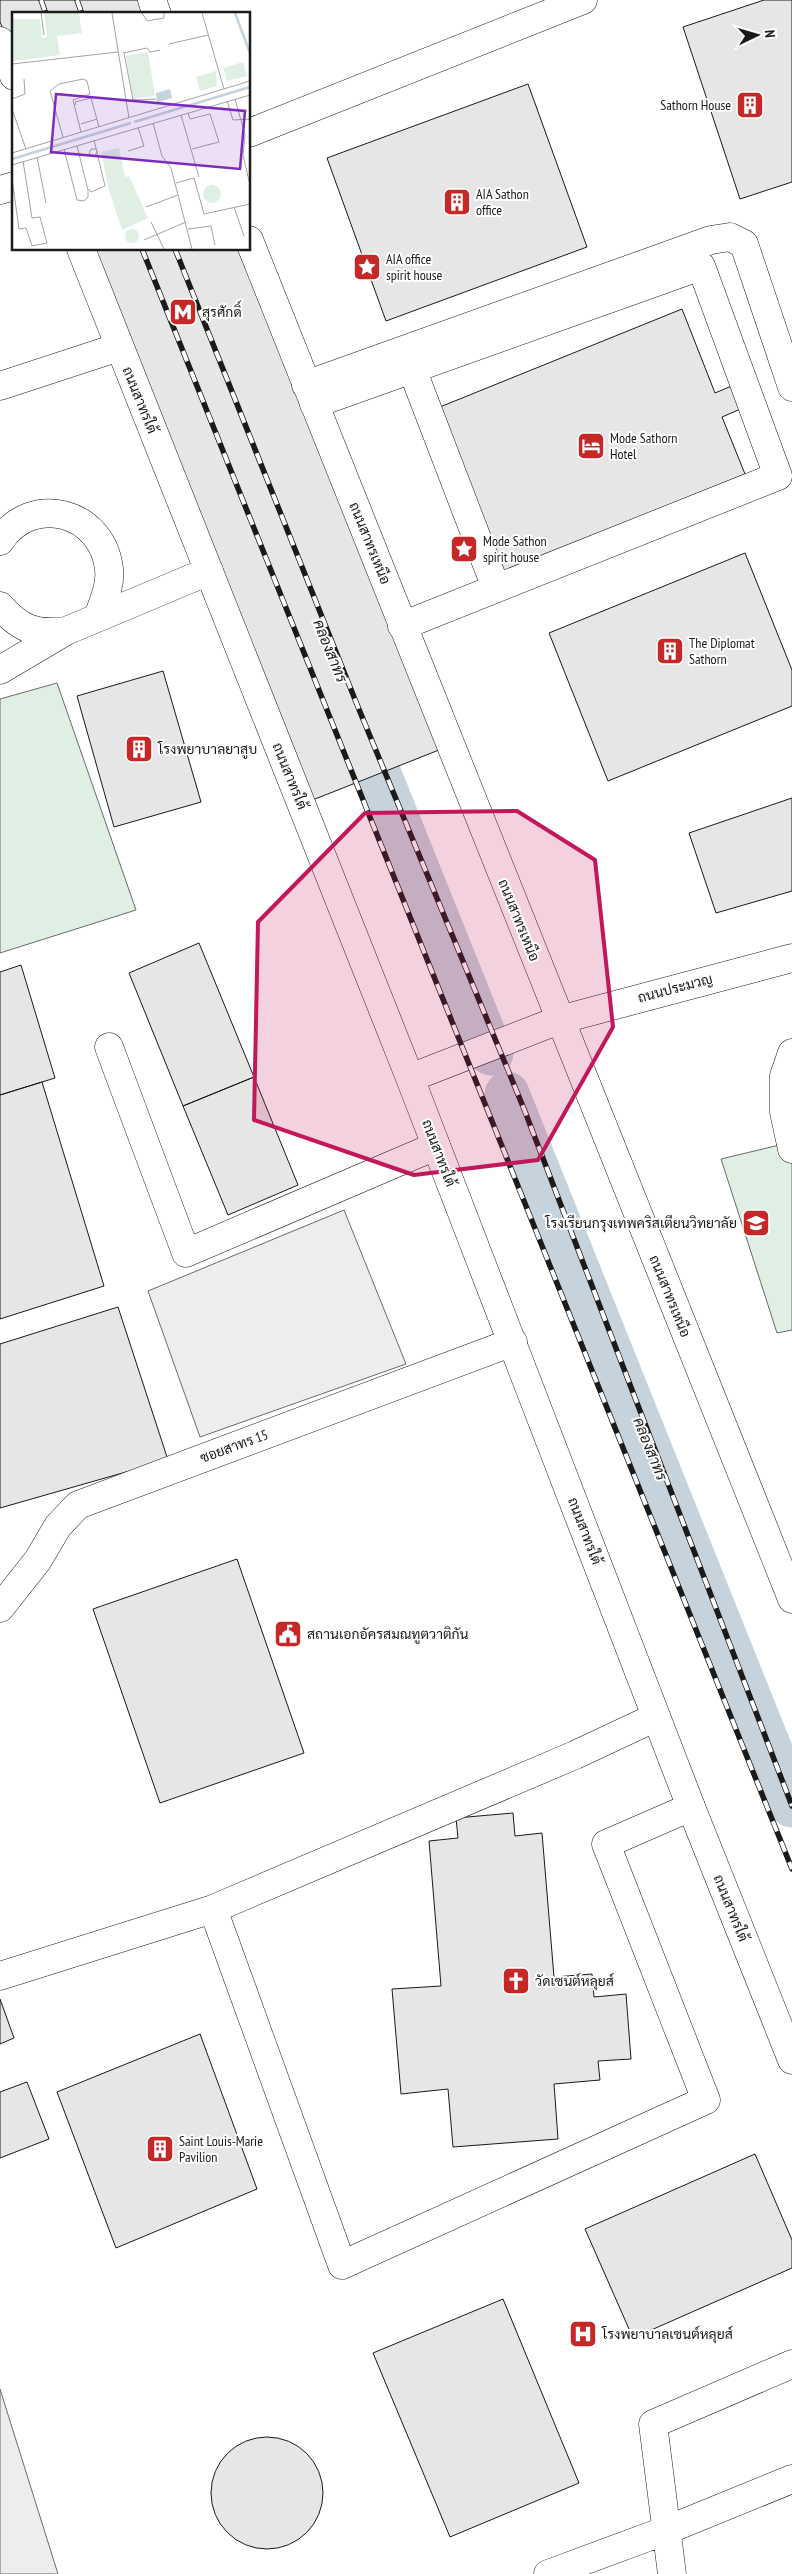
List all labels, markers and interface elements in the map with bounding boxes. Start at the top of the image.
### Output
north arrow [732,10,782,60]
inset map [12,12,250,250]
text: N [761,29,779,38]
building icon: Sathorn House [735,90,765,120]
place label: Sathorn House [660,96,731,114]
place label: AIA Sathon office [476,185,529,219]
building icon: AIA Sathon office [442,187,472,217]
place label: AIA office spirit house [386,250,443,284]
place icon: AIA office spirit house [352,252,382,282]
metro station icon: สุรศักดิ์ [168,297,198,327]
place label: สุรศักดิ์ [202,300,242,322]
street label: ถนนสาทรใต้ [118,364,162,437]
place label: Mode Sathorn Hotel [610,429,677,463]
hotel icon: Mode Sathorn Hotel [576,431,606,461]
street label: ถนนสาทรเหนือ [345,499,395,587]
place label: Mode Sathon spirit house [483,532,547,566]
place icon: Mode Sathon spirit house [449,534,479,564]
water label: คลองสาทร [309,616,352,686]
place label: The Diplomat Sathorn [689,634,755,668]
building icon: The Diplomat Sathorn [655,636,685,666]
building icon: โรงพยาบาลยาสูบ [124,734,154,764]
place label: โรงพยาบาลยาสูบ [157,740,257,759]
street label: ถนนสาทรใต้ [268,740,312,813]
street label: ถนนสาทรเหนือ [494,876,544,964]
street label: ถนนประมวญ [636,969,714,1007]
street label: ถนนสาทรใต้ [418,1117,460,1190]
school or university icon: โรงเรียนกรุงเทพคริสเตียนวิทยาลัย [741,1208,771,1238]
place label: โรงเรียนกรุงเทพคริสเตียนวิทยาลัย [544,1214,737,1233]
street label: ถนนสาทรเหนือ [645,1252,695,1340]
water label: คลองสาทร [629,1414,672,1484]
street label: ซอยสาทร 15 [197,1425,271,1467]
street label: ถนนสาทรใต้ [564,1495,606,1568]
public building icon: สถานเอกอัครสมณทูตวาติกัน [273,1619,303,1649]
place label: สถานเอกอัครสมณทูตวาติกัน [307,1625,469,1644]
street label: ถนนสาทรใต้ [709,1872,753,1945]
church icon: วัดเซนต์หลุยส์ [501,1966,531,1996]
place label: วัดเซนต์หลุยส์ [535,1972,614,1991]
place label: Saint Louis-Marie Pavilion [179,2132,263,2166]
building icon: Saint Louis-Marie Pavilion [145,2134,175,2164]
hospital icon: โรงพยาบาลเซนต์หลุยส์ [568,2319,598,2349]
place label: โรงพยาบาลเซนต์หลุยส์ [601,2325,733,2344]

